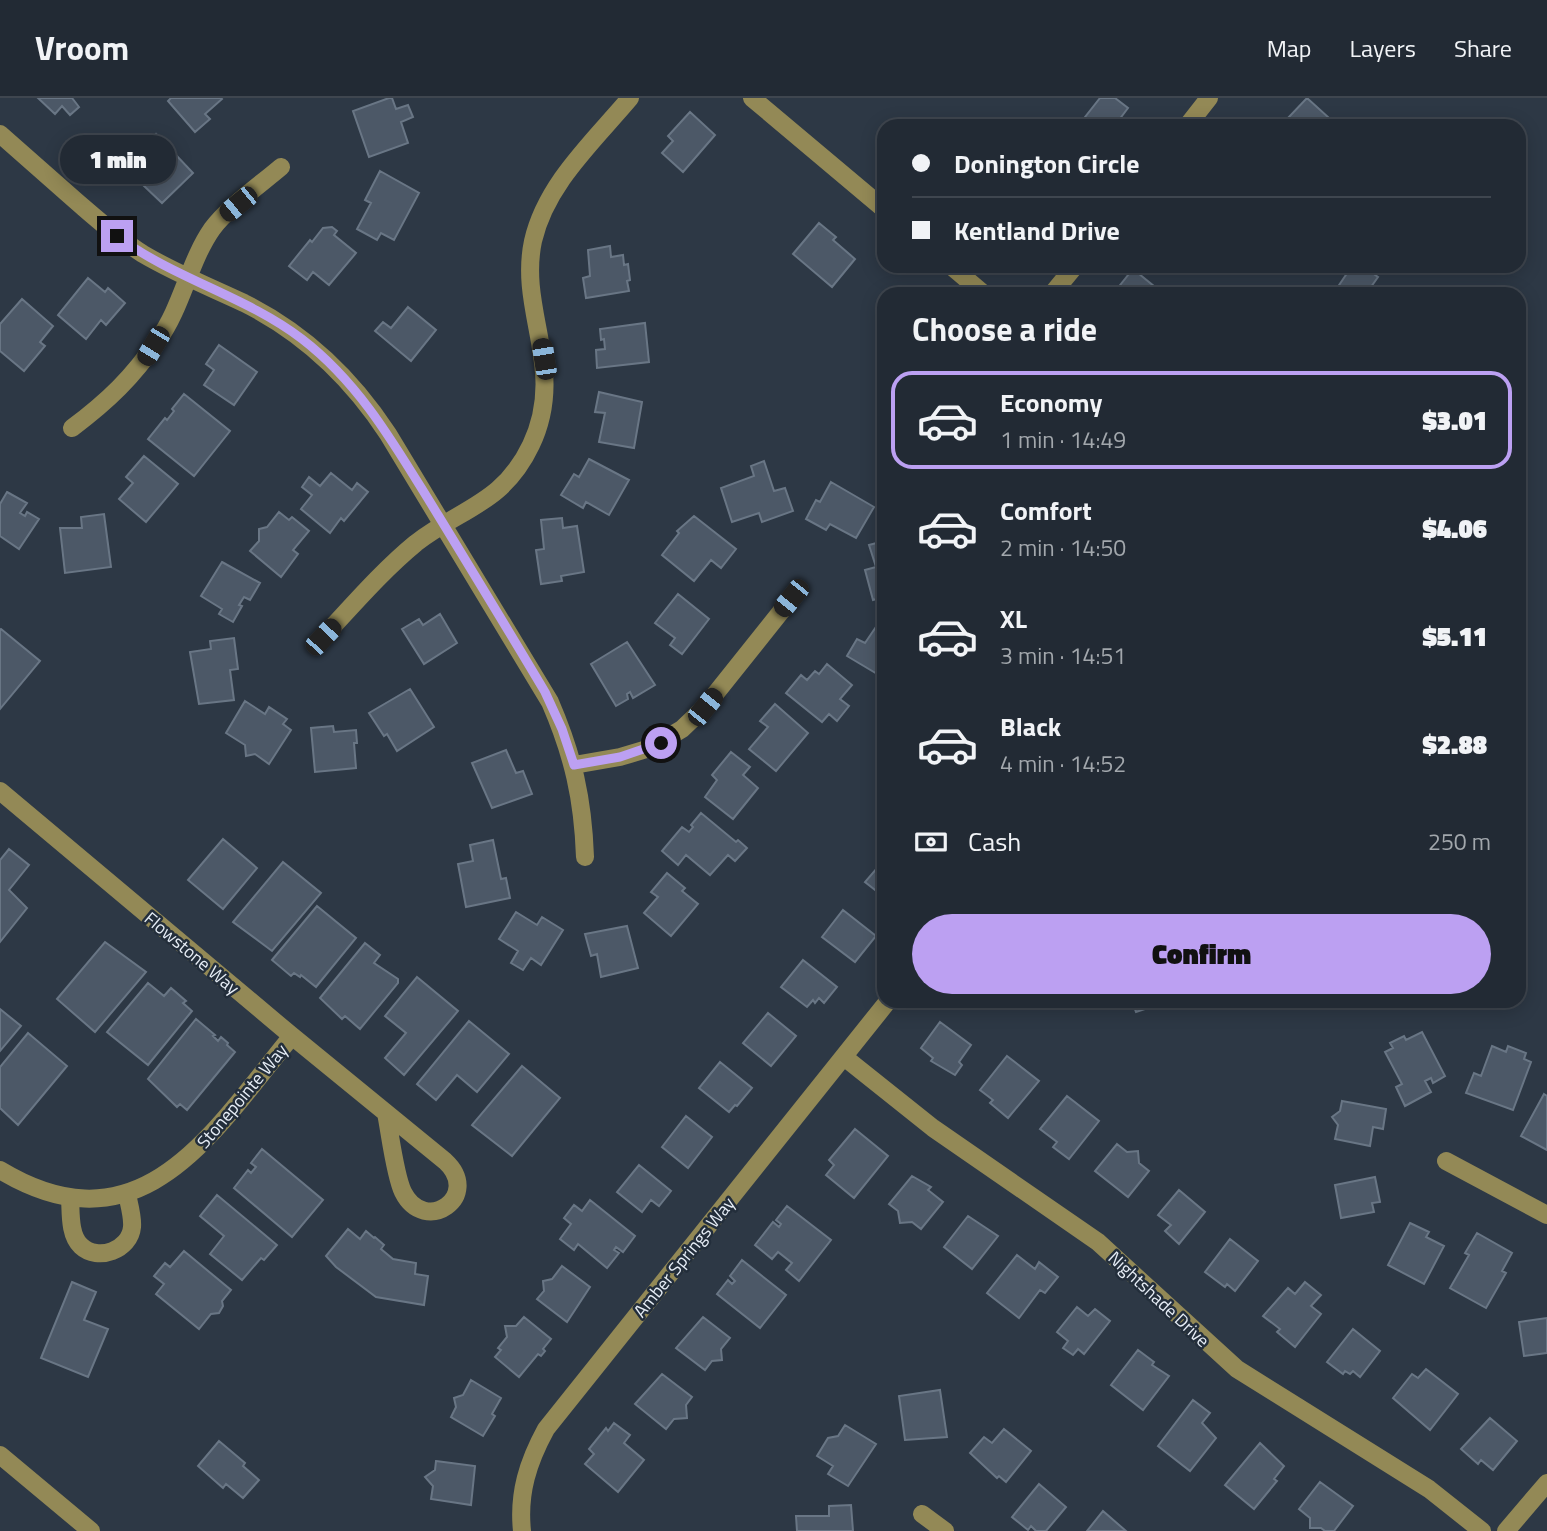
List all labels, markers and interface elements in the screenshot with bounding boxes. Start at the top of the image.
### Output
text: Vroom [35,23,129,73]
text: Map [1267,30,1312,66]
text: Layers [1350,30,1416,66]
text: Share [1454,30,1512,66]
callout: 1 min [59,135,175,184]
text: 1 min [89,142,147,177]
text: Donington Circle [954,144,1140,183]
car [216,183,261,225]
text: Kentland Drive [954,211,1120,250]
route end [101,220,133,252]
text: Choose a ride [912,305,1097,353]
car [134,323,173,369]
car [531,337,558,381]
text: Economy [1000,383,1102,422]
icon: car [916,389,979,452]
text: $3.01 [1422,401,1487,440]
text: 1 min · 14:49 [1000,422,1126,457]
text: Comfort [1000,491,1092,530]
icon: car [916,497,979,560]
text: $4.06 [1422,509,1487,548]
text: 2 min · 14:50 [1000,530,1126,565]
car [770,575,813,621]
text: XL [1000,599,1027,638]
icon: car [916,605,979,668]
car [301,614,346,660]
text: $5.11 [1422,617,1487,656]
text: 3 min · 14:51 [1000,638,1126,673]
car [684,684,727,730]
text: Black [1000,707,1061,746]
icon: car [916,713,979,776]
text: $2.88 [1422,725,1487,764]
route start [645,727,677,759]
text: 4 min · 14:52 [1000,746,1126,781]
text: Cash [968,822,1021,861]
icon: cash [912,823,950,861]
text: 250 m [1428,824,1491,859]
street label: Flowstone Way [139,905,246,1001]
button: Confirm [912,914,1491,994]
street label: Stonepointe Way [190,1038,294,1154]
street label: Amber Springs Way [627,1191,741,1323]
street label: Nightshade Drive [1102,1245,1216,1353]

